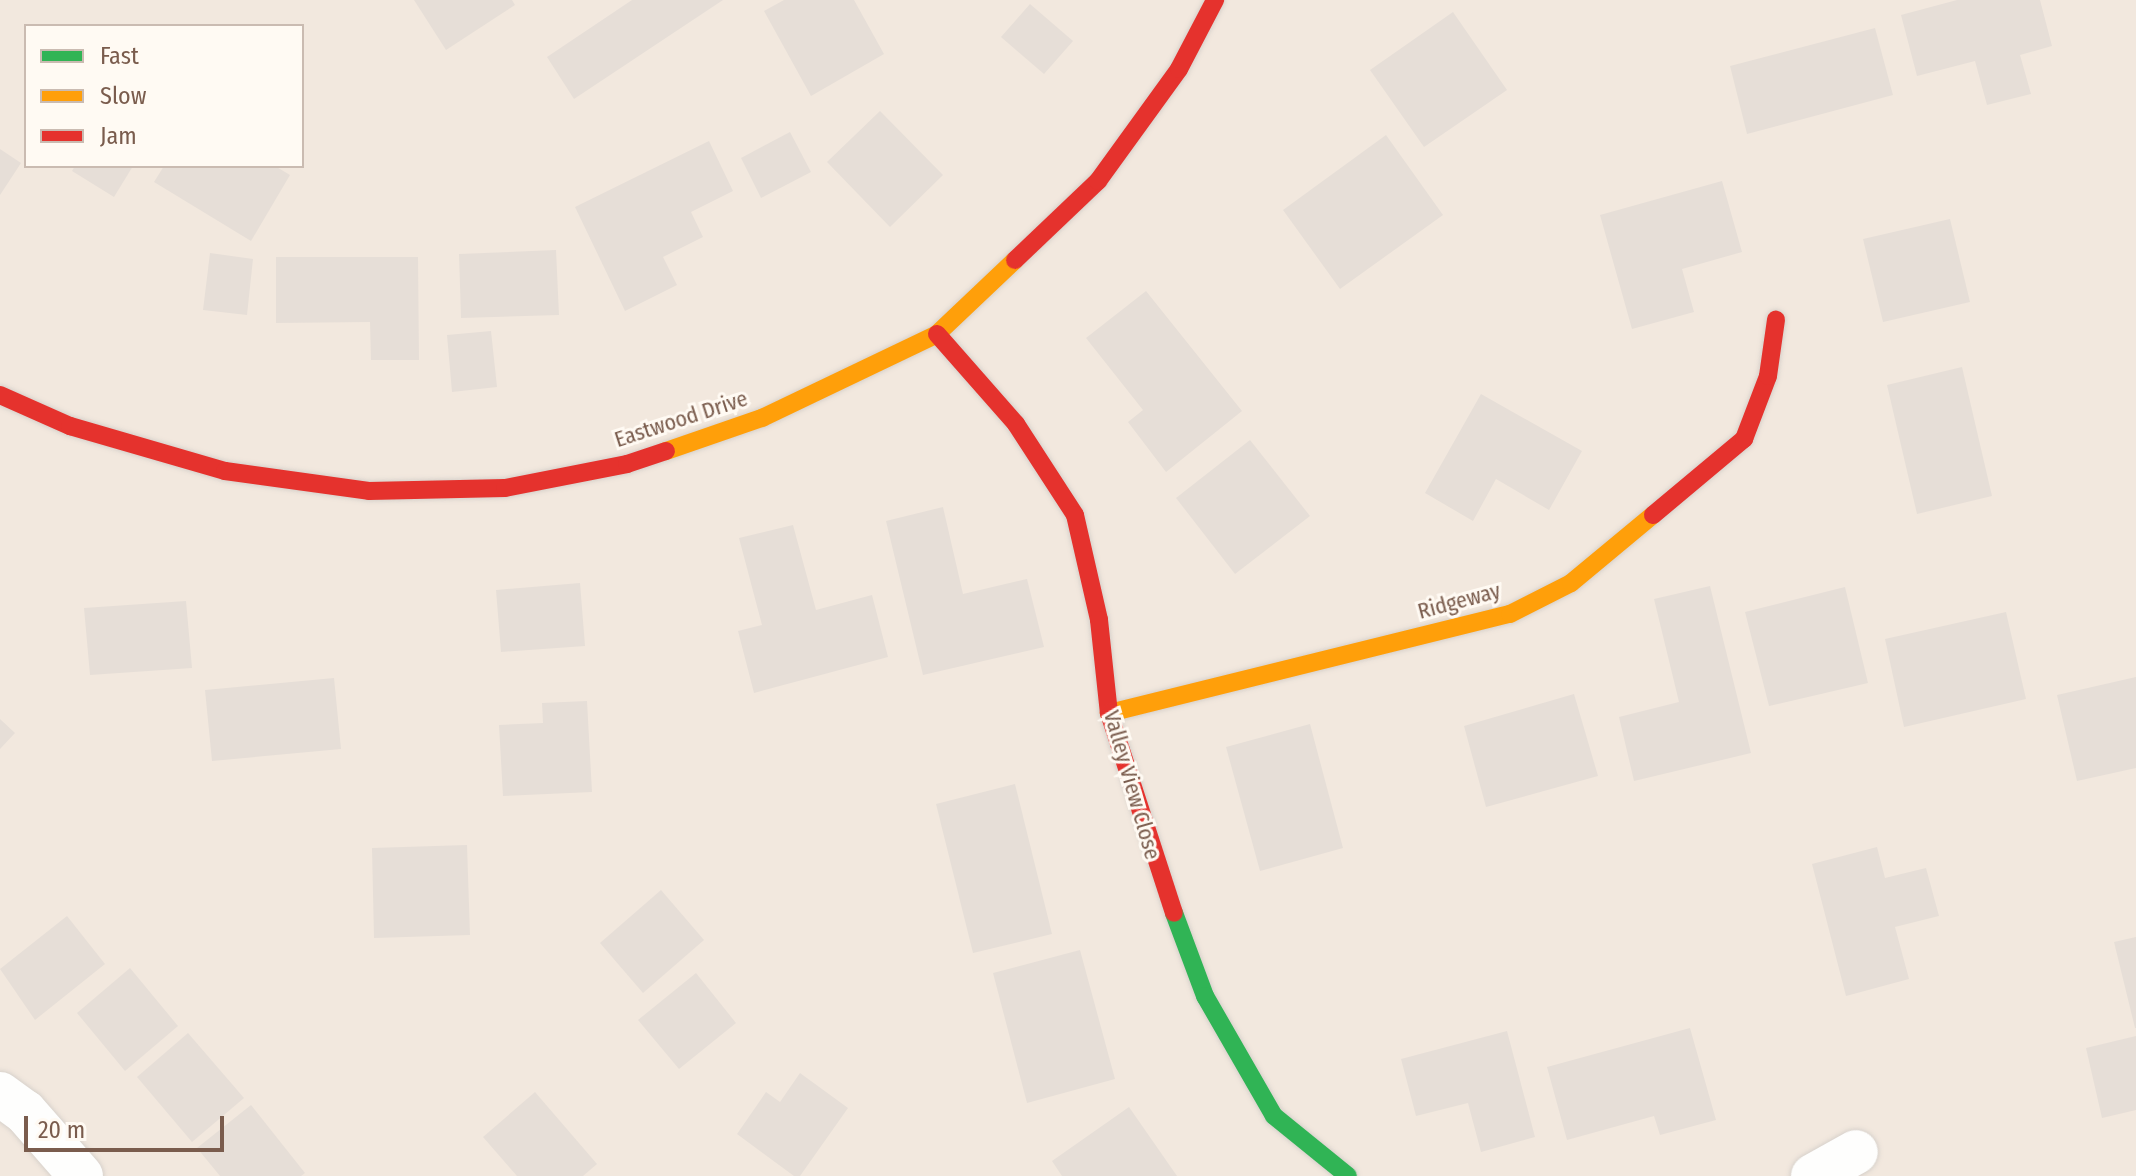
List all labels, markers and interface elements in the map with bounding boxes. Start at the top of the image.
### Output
legend [24,24,304,168]
text: Fast [100,42,139,70]
text: Slow [100,82,146,110]
text: Jam [100,122,137,150]
street label: Eastwood Drive [611,385,751,453]
street label: Ridgeway [1415,577,1503,625]
street label: Valley View Close [1098,707,1166,863]
scale bar [28,1100,228,1150]
text: 20 m [38,1116,85,1144]

